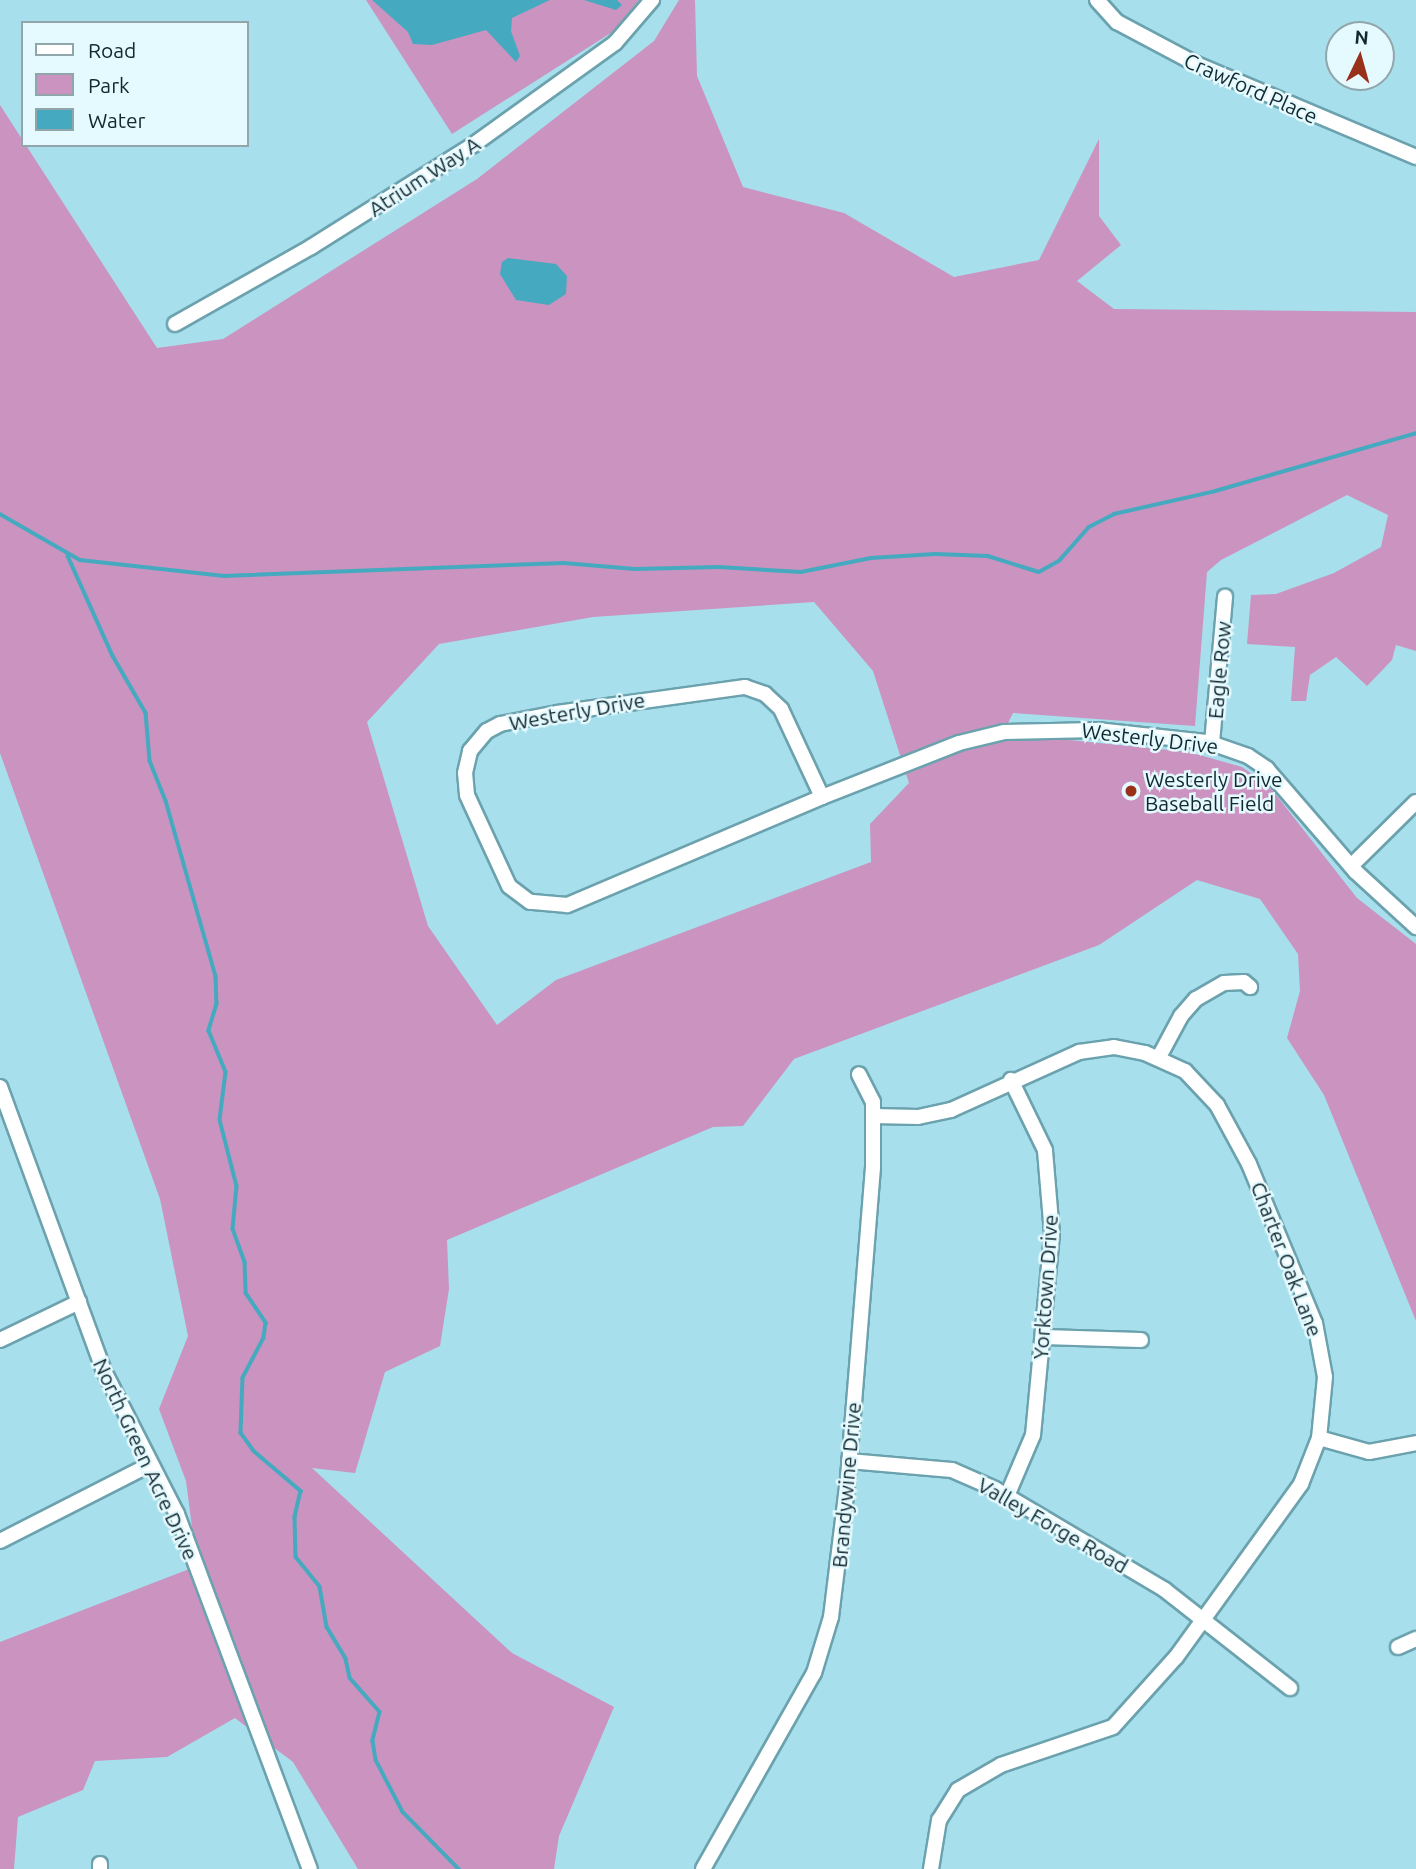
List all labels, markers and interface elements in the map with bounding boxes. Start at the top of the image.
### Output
legend [21,21,248,147]
north arrow [1325,21,1395,91]
text: N [1354,25,1370,49]
text: Road [88,38,136,62]
street label: Crawford Place [1180,47,1322,129]
text: Park [88,73,130,97]
text: Water [88,108,146,132]
street label: Atrium Way A [363,131,485,221]
street label: Eagle Row [1202,620,1236,720]
street label: Westerly Drive [507,687,647,735]
street label: Westerly Drive [1080,717,1220,759]
place label: Westerly Drive Baseball Field [1145,766,1283,816]
marker: Westerly Drive Baseball Field [1123,783,1139,799]
street label: Charter Oak Lane [1246,1178,1328,1340]
street label: Yorktown Drive [1027,1214,1063,1360]
street label: North Green Acre Drive [88,1354,204,1564]
street label: Brandywine Drive [826,1401,866,1569]
street label: Valley Forge Road [973,1472,1133,1578]

